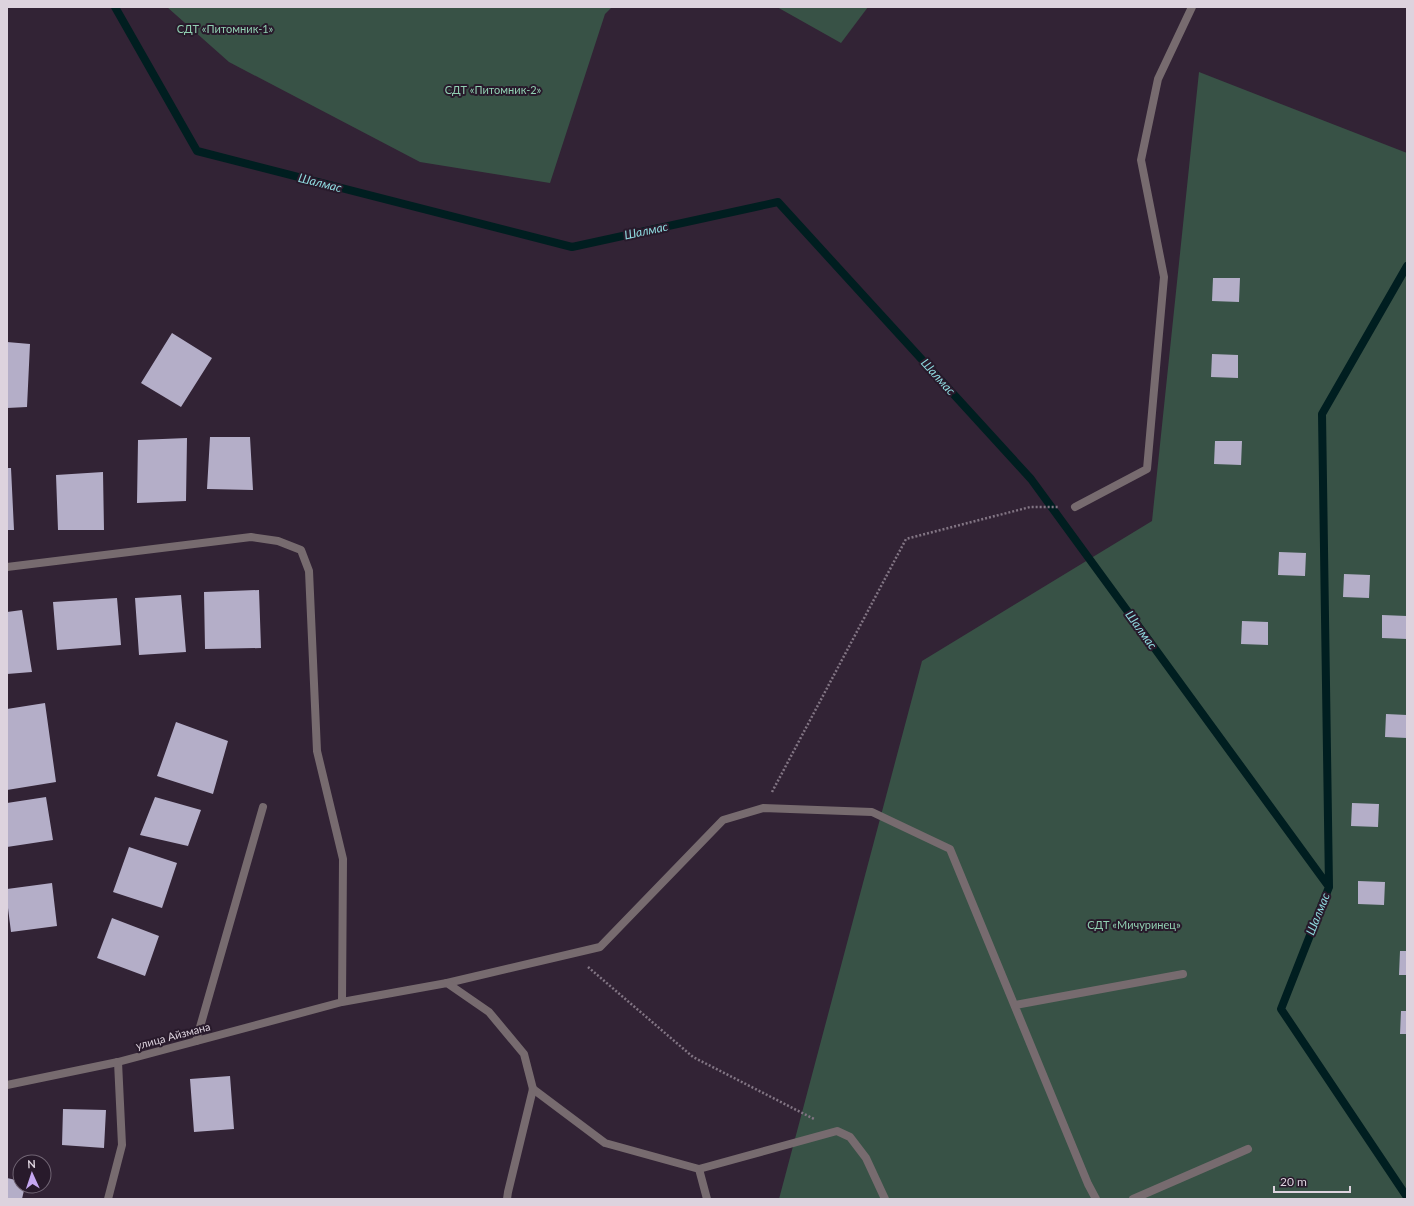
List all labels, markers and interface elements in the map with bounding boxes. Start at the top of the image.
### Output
park label: СДТ «Питомник-1» [177,22,274,35]
park label: СДТ «Питомник-2» [445,83,542,96]
water label: Шалмас [297,170,344,195]
water label: Шалмас [623,218,670,242]
water label: Шалмас [918,355,959,399]
water label: Шалмас [1122,607,1161,652]
water label: Шалмас [1302,890,1333,937]
park label: СДТ «Мичуринец» [1087,918,1181,931]
street label: улица Айзмана [134,1019,211,1052]
north arrow [12,1154,52,1194]
text: N [27,1157,36,1170]
scale bar [1274,1168,1350,1194]
text: 20 m [1280,1174,1307,1189]

